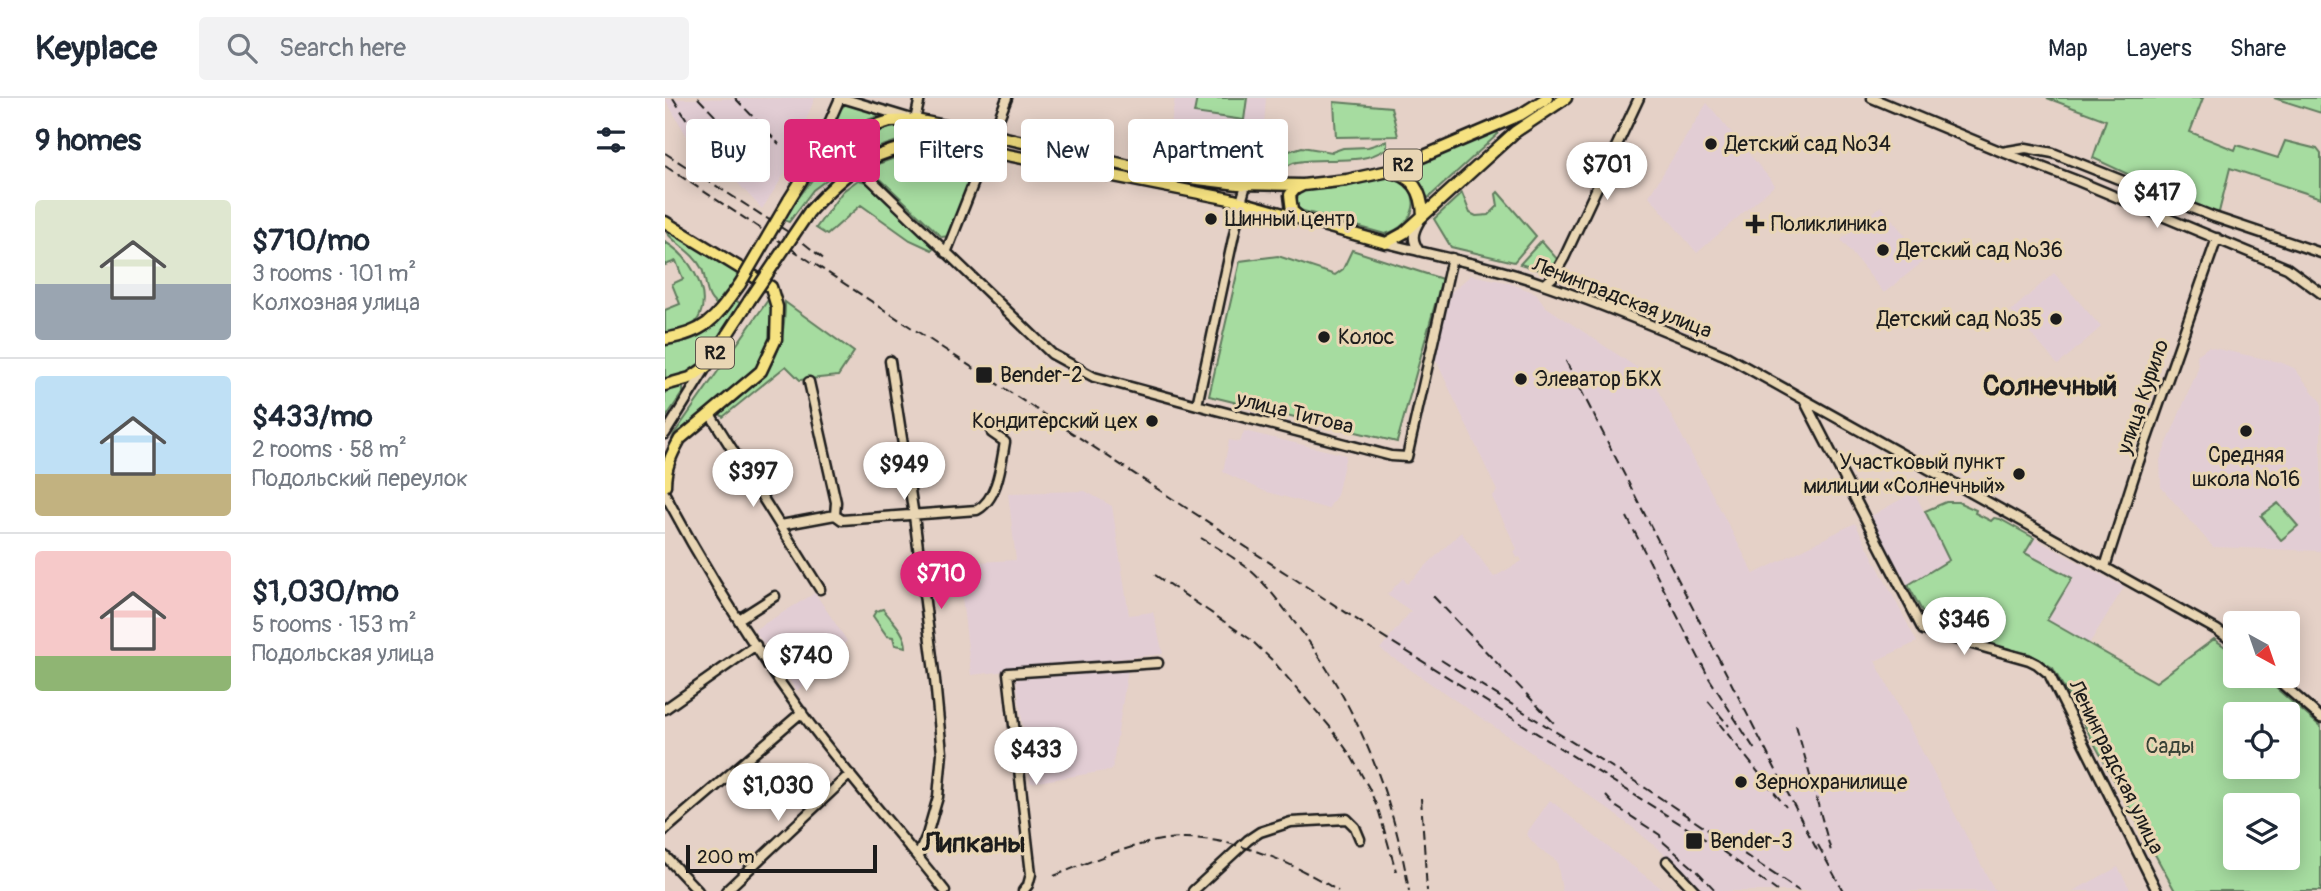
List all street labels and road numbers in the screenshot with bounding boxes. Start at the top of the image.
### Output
road number: R2 [1384,150,1422,180]
street label: Ленинградская улица [1527,251,1716,345]
street label: улица Курило [2110,336,2175,459]
road number: R2 [696,338,734,368]
street label: улица Титова [1233,385,1356,441]
street label: Ленинградская улица [2062,674,2170,859]

